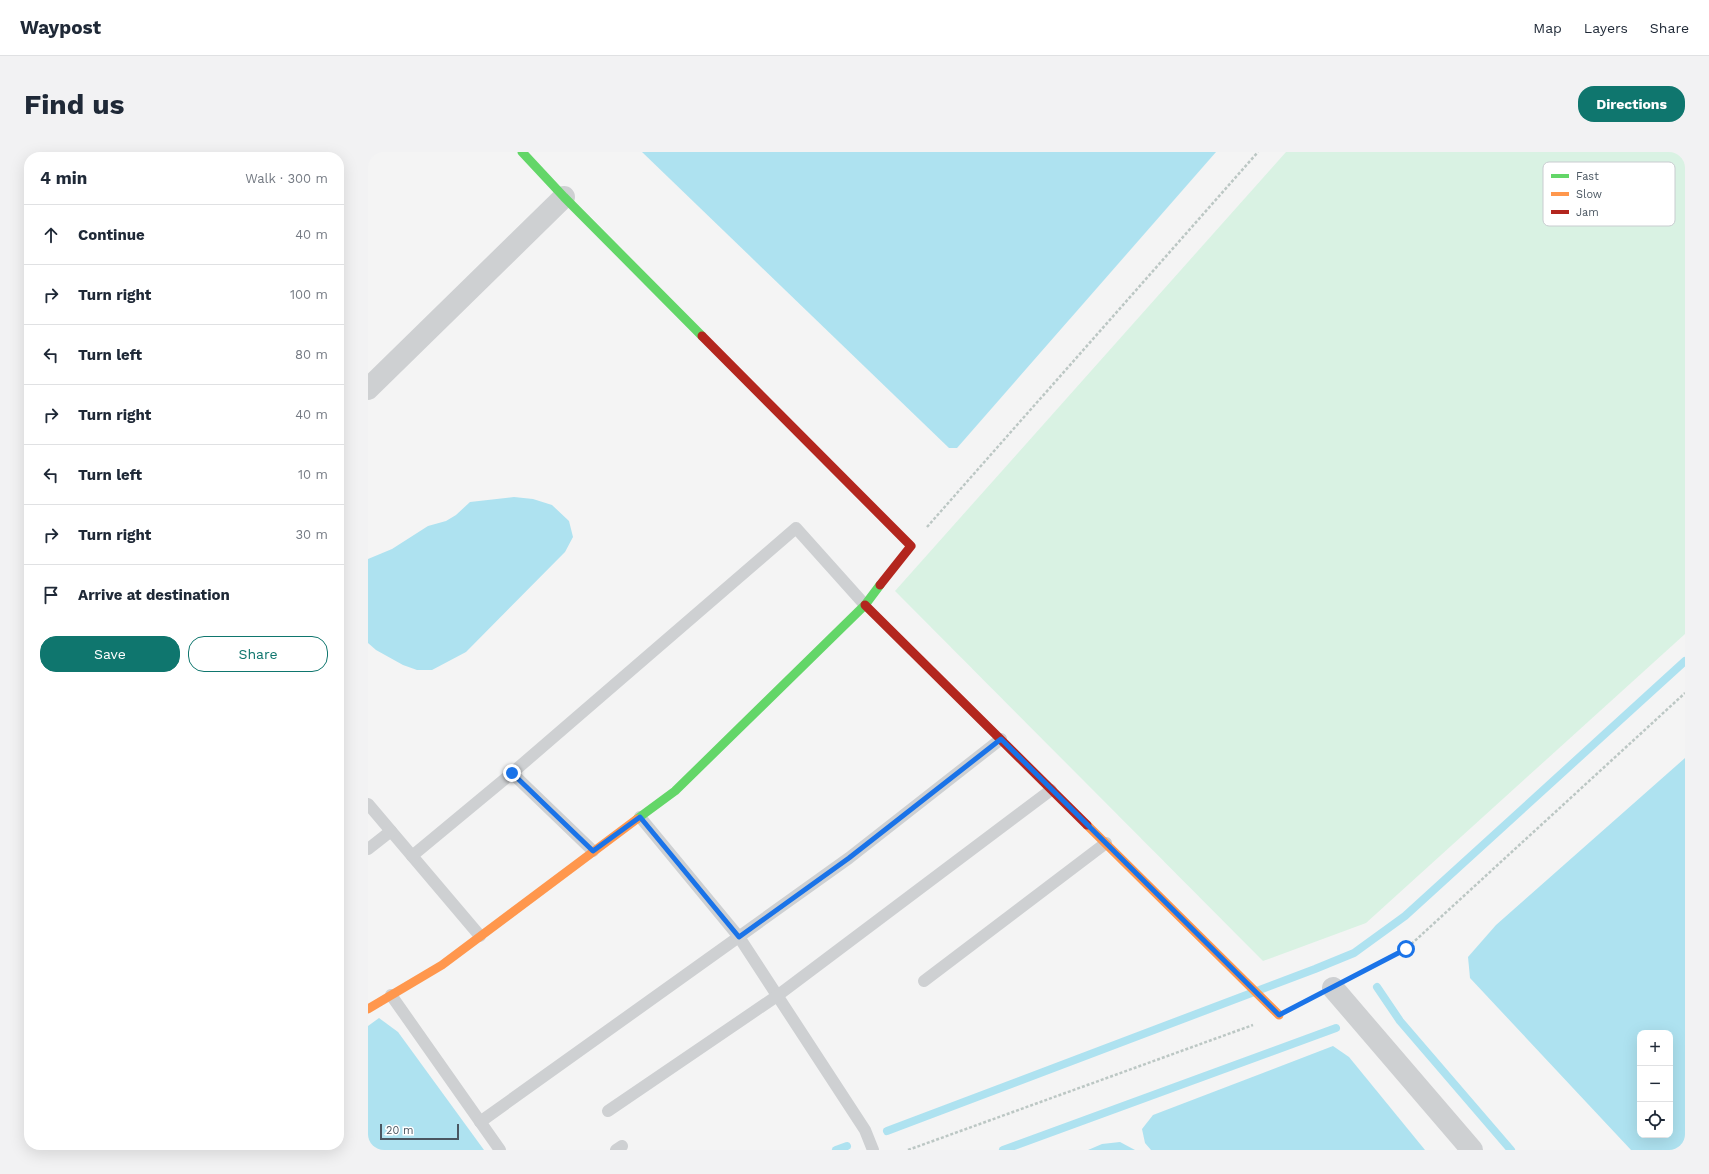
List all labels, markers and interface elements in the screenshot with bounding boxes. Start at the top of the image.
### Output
text: Waypost [20,16,101,39]
text: Map [1533,20,1562,36]
text: Layers [1584,20,1628,36]
text: Share [1650,20,1689,36]
button: Directions [1578,86,1685,122]
text: Find us [24,88,124,121]
legend [1543,162,1675,226]
text: 4 min [40,168,87,188]
text: Fast [1576,170,1599,183]
text: Walk · 300 m [245,171,328,186]
text: Slow [1576,188,1602,201]
text: Jam [1576,206,1599,219]
icon: ahead [40,224,62,246]
text: Continue [78,226,145,244]
text: 40 m [295,227,328,242]
icon: right [40,284,62,306]
text: Turn right [78,286,151,304]
text: 100 m [290,287,328,302]
icon: left [40,344,62,366]
text: Turn left [78,346,142,364]
text: 80 m [295,347,328,362]
icon: right [40,404,62,426]
text: Turn right [78,406,151,424]
text: 40 m [295,407,328,422]
icon: left [40,464,62,486]
text: Turn left [78,466,142,484]
text: 10 m [298,467,328,482]
icon: right [40,524,62,546]
text: Turn right [78,526,151,544]
text: 30 m [296,527,328,542]
icon: arrive [40,584,62,606]
text: Arrive at destination [78,586,230,604]
button: Save [40,636,180,672]
button: Share [188,636,328,672]
route end [503,764,521,782]
route start [1397,940,1415,958]
map controls [1637,1030,1673,1138]
button: + [1637,1030,1673,1066]
button: − [1637,1066,1673,1102]
button: locate [1637,1102,1673,1138]
scale bar [380,1122,459,1141]
text: 20 m [386,1124,414,1137]

